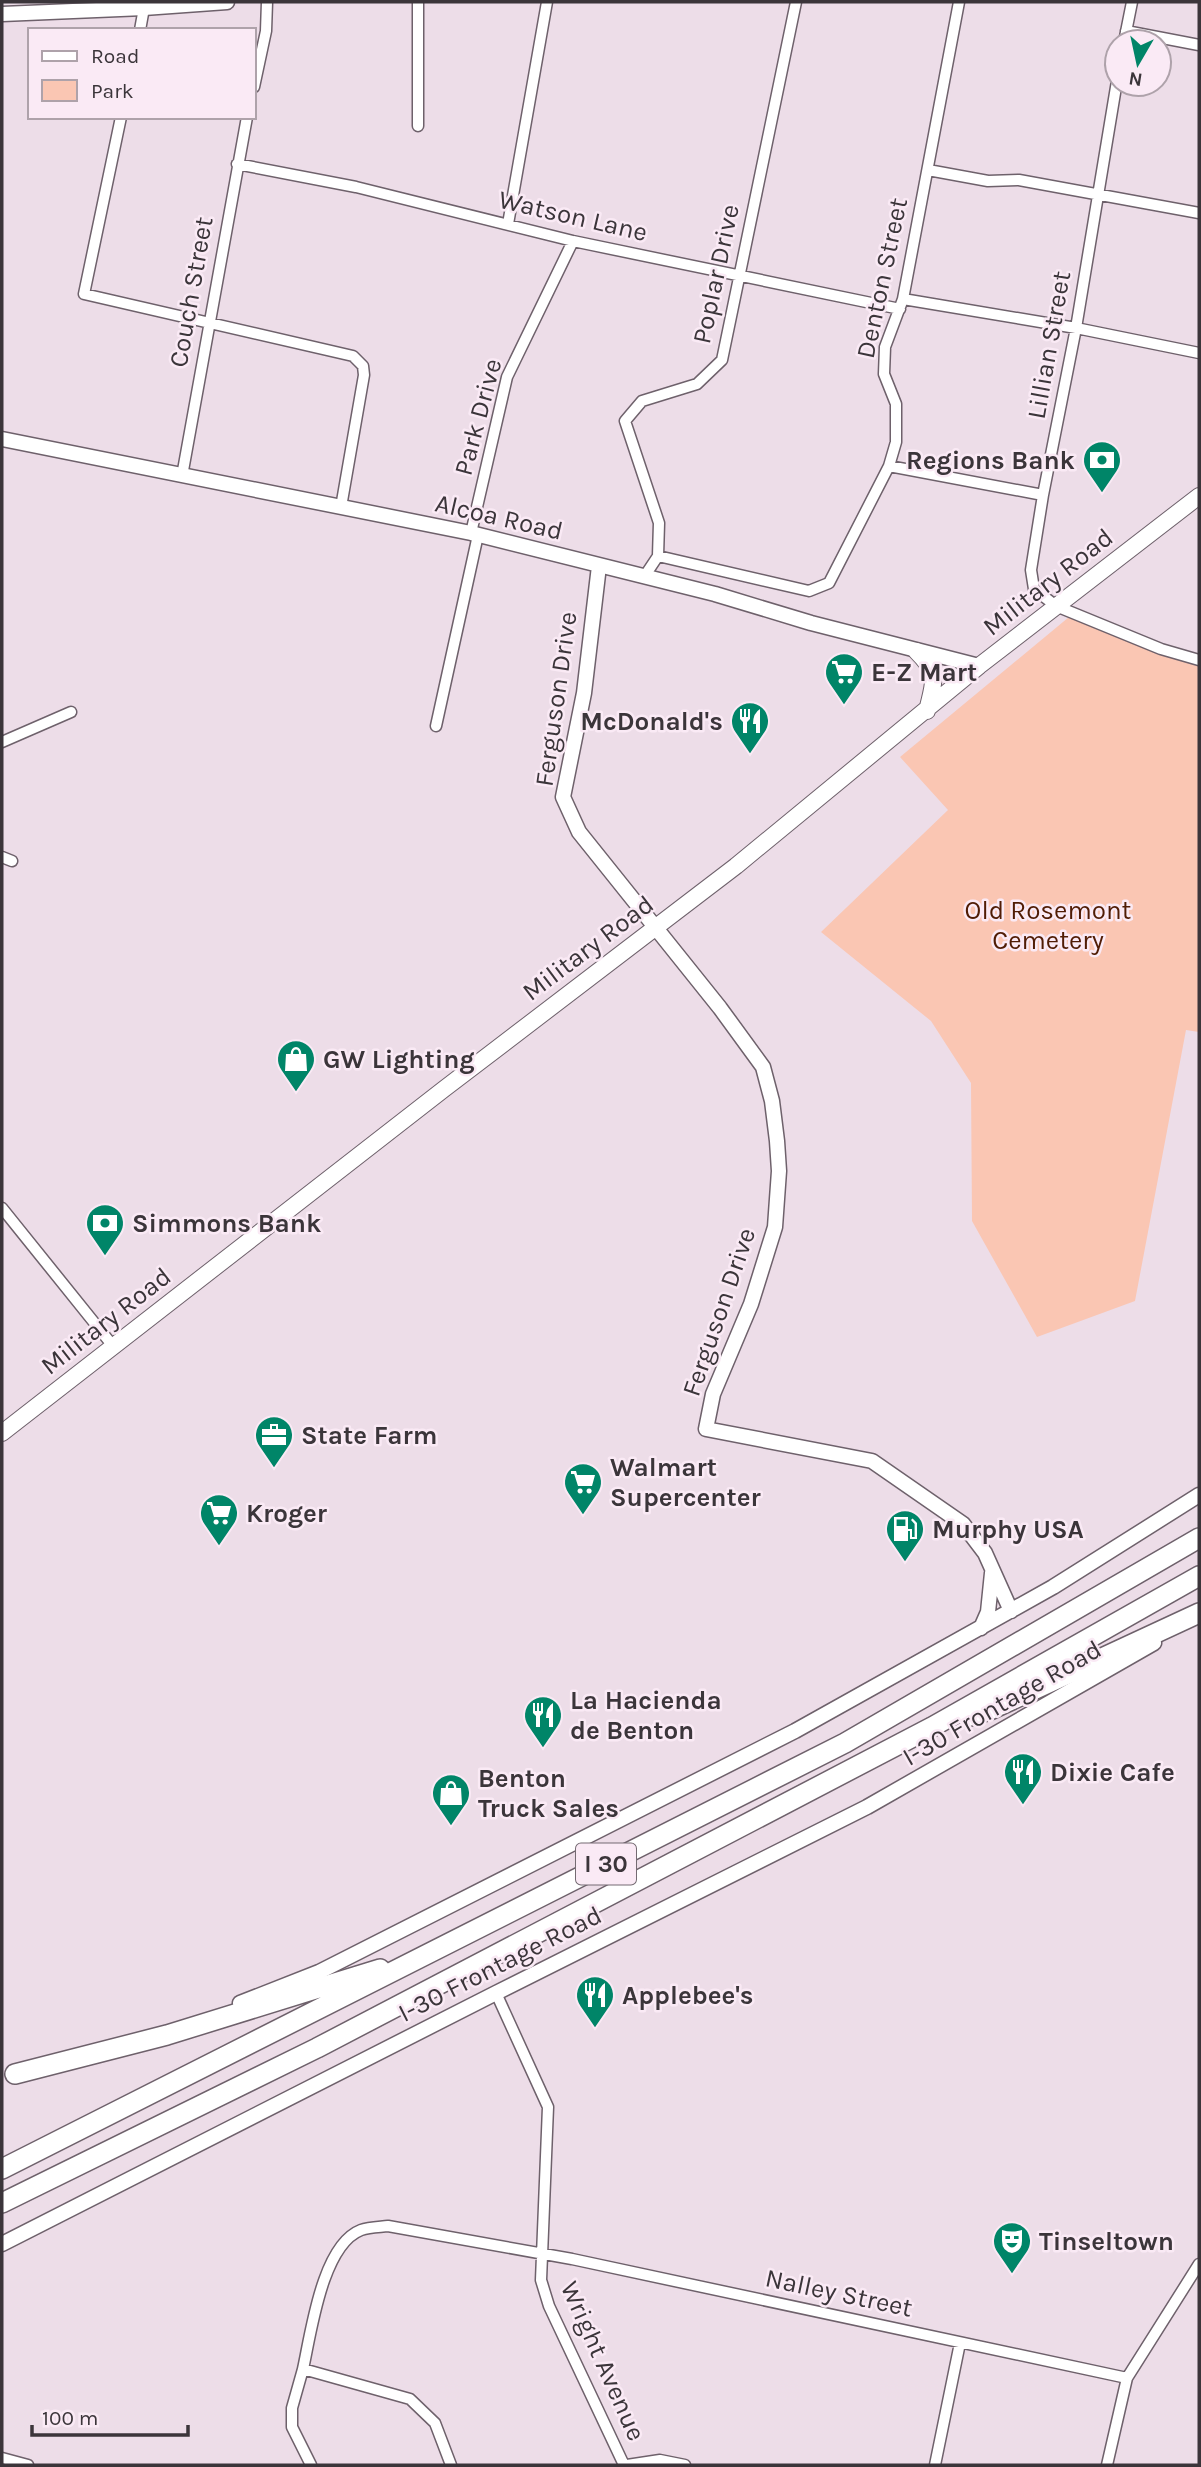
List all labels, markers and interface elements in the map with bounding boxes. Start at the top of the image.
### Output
legend [28,28,256,119]
north arrow [1103,28,1173,98]
text: Road [91,44,139,68]
text: N [1127,67,1144,91]
text: Park [91,79,134,103]
street label: Watson Lane [496,184,650,248]
street label: Denton Street [850,195,914,361]
street label: Poplar Drive [686,201,746,347]
street label: Couch Street [162,214,220,370]
street label: Lillian Street [1021,268,1077,421]
street label: Park Drive [448,355,508,479]
bank icon: Regions Bank [1081,439,1123,494]
place label: Regions Bank [906,445,1075,476]
street label: Alcoa Road [432,487,566,547]
street label: Military Road [977,522,1119,642]
street label: Ferguson Drive [528,610,584,788]
supermarket icon: E-Z Mart [823,651,865,706]
place label: E-Z Mart [871,657,977,688]
restaurant icon: McDonald's [729,700,771,755]
place label: McDonald's [580,706,723,737]
street label: Military Road [516,889,660,1007]
park label: Old Rosemont Cemetery [965,895,1132,956]
shop icon: GW Lighting [275,1038,317,1093]
place label: GW Lighting [323,1044,475,1075]
bank icon: Simmons Bank [84,1202,126,1257]
place label: Simmons Bank [132,1208,321,1239]
street label: Ferguson Drive [676,1224,762,1400]
street label: Military Road [35,1261,177,1381]
office icon: State Farm [253,1414,295,1469]
place label: State Farm [301,1420,437,1451]
place label: Walmart Supercenter [610,1452,762,1513]
supermarket icon: Walmart Supercenter [562,1461,604,1516]
supermarket icon: Kroger [198,1492,240,1547]
place label: Kroger [246,1498,328,1529]
fuel station icon: Murphy USA [884,1508,926,1563]
place label: Murphy USA [932,1514,1084,1545]
street label: I-30 Frontage Road [897,1633,1107,1773]
place label: La Hacienda de Benton [570,1685,722,1746]
restaurant icon: La Hacienda de Benton [522,1694,564,1749]
restaurant icon: Dixie Cafe [1002,1751,1044,1806]
place label: Dixie Cafe [1050,1757,1175,1788]
place label: Benton Truck Sales [478,1763,619,1824]
shop icon: Benton Truck Sales [430,1772,472,1827]
road number: I 30 [576,1843,636,1884]
street label: I-30 Frontage Road [393,1899,607,2029]
restaurant icon: Applebee's [574,1974,616,2029]
place label: Applebee's [622,1980,754,2011]
theatre icon: Tinseltown [991,2220,1033,2275]
place label: Tinseltown [1039,2226,1174,2257]
street label: Nalley Street [763,2262,916,2324]
street label: Wright Avenue [554,2276,652,2446]
scale bar [32,2394,187,2438]
text: 100 m [42,2406,99,2430]

